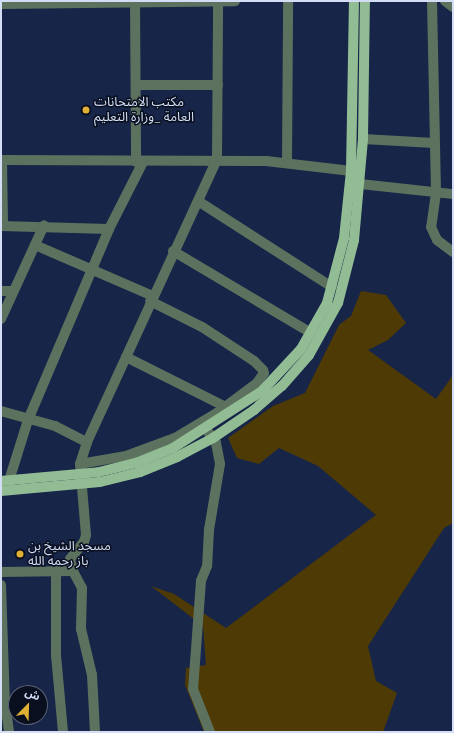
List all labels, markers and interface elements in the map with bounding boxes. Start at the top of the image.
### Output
place label: مكتب الامتحانات العامة _وزارة التعليم [94,95,194,126]
marker: مكتب الامتحانات العامة _وزارة التعليم [81,105,91,115]
place label: مسجد الشيخ بن باز رحمه الله [28,539,111,570]
marker: مسجد الشيخ بن باز رحمه الله [15,549,25,559]
north arrow [8,685,48,725]
text: ش [23,685,42,703]

